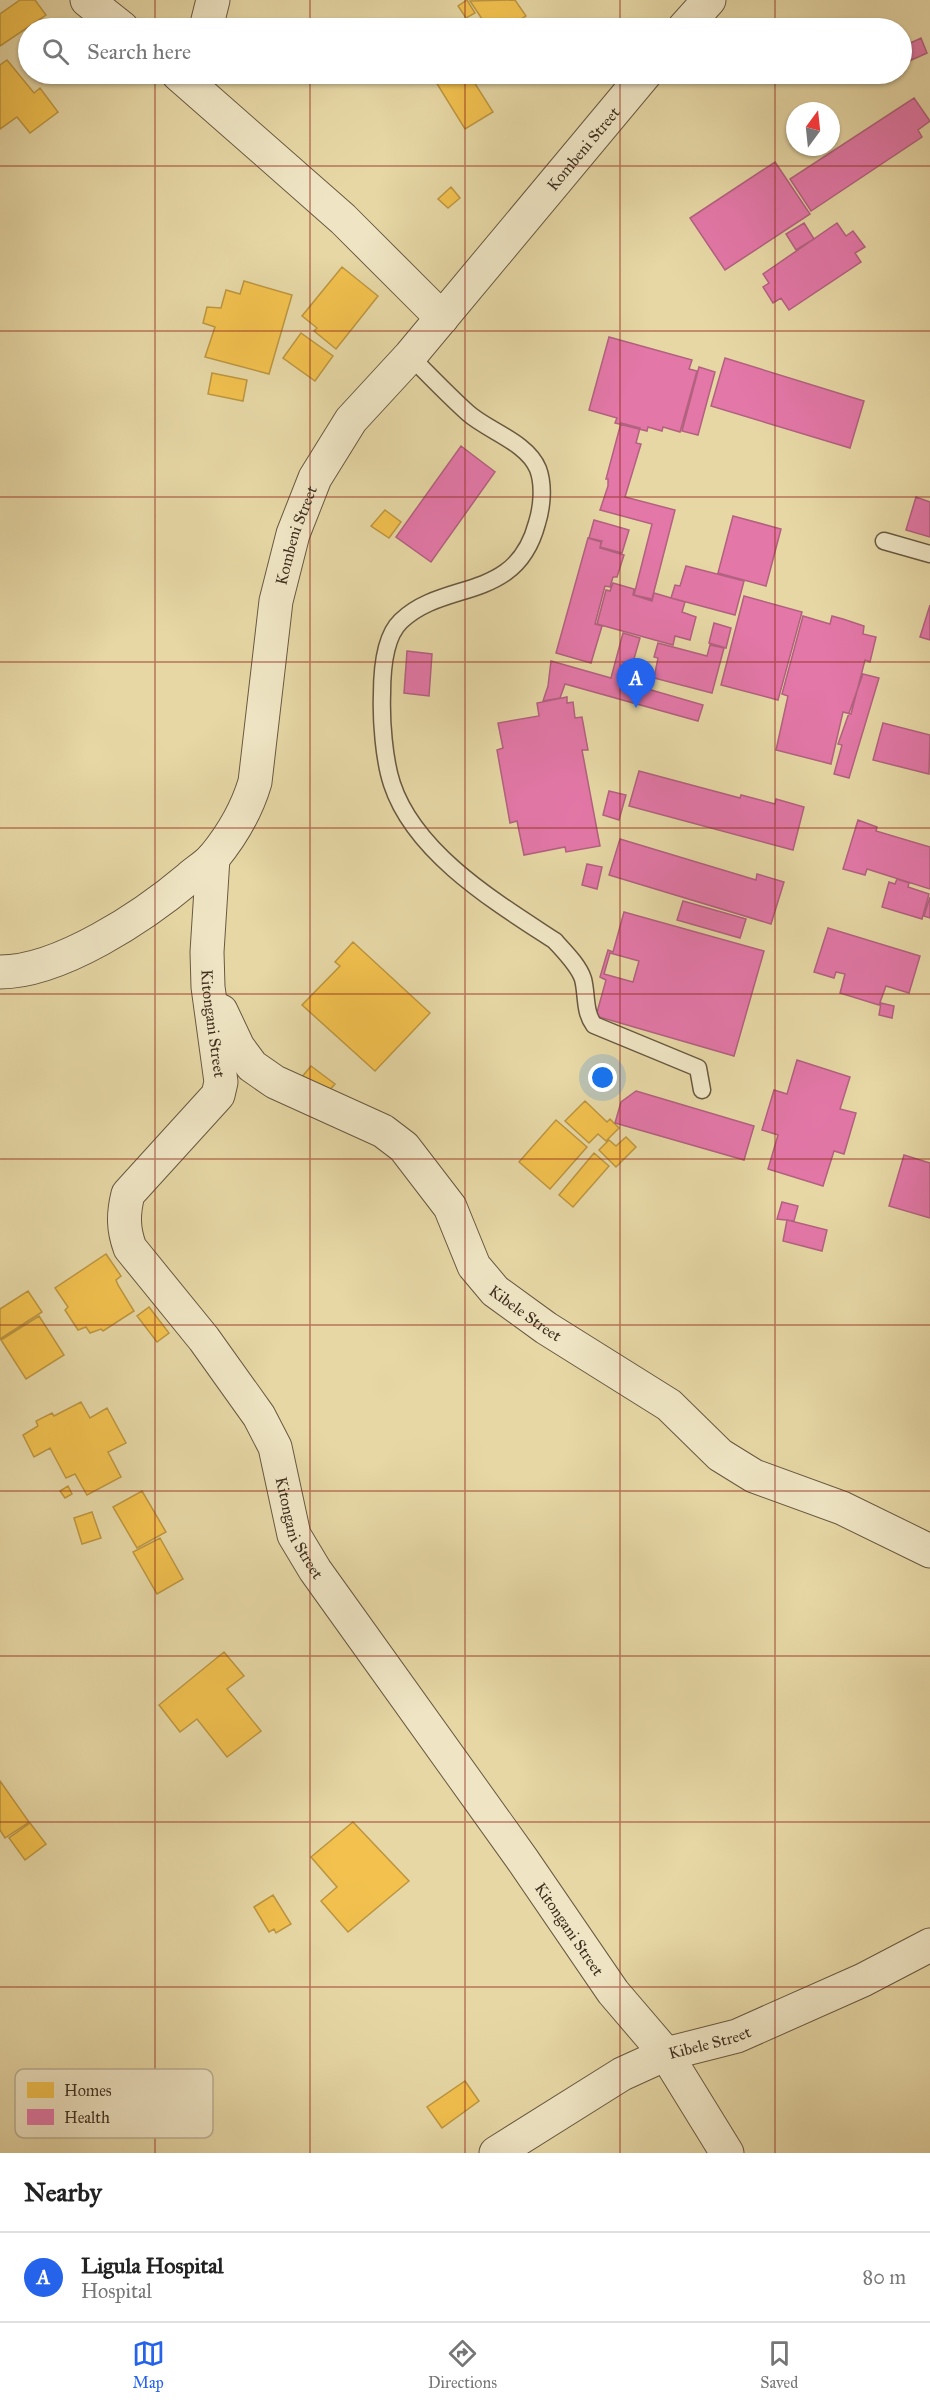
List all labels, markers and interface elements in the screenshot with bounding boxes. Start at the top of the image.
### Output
search box [18,18,912,84]
icon: search [39,35,72,68]
text: Search here [87,38,191,65]
street label: Kombeni Street [543,102,624,194]
north arrow [786,102,840,156]
street label: Kombeni Street [271,483,321,587]
pin: A [616,658,656,708]
street label: Kitongani Street [198,969,230,1079]
your location [588,1063,617,1092]
street label: Kibele Street [486,1281,566,1345]
street label: Kitongani Street [272,1475,328,1583]
street label: Kitongani Street [531,1879,609,1979]
street label: Kibele Street [666,2022,754,2063]
legend [15,2069,213,2138]
text: Homes [64,2081,112,2100]
text: Health [64,2108,110,2127]
text: Nearby [24,2176,102,2208]
text: Ligula Hospital [81,2252,224,2279]
text: A [37,2265,50,2289]
text: 80 m [863,2265,906,2289]
text: Hospital [81,2279,152,2303]
tab: Map [132,2337,165,2392]
tab: Directions [428,2337,497,2392]
tab: Saved [760,2337,798,2392]

